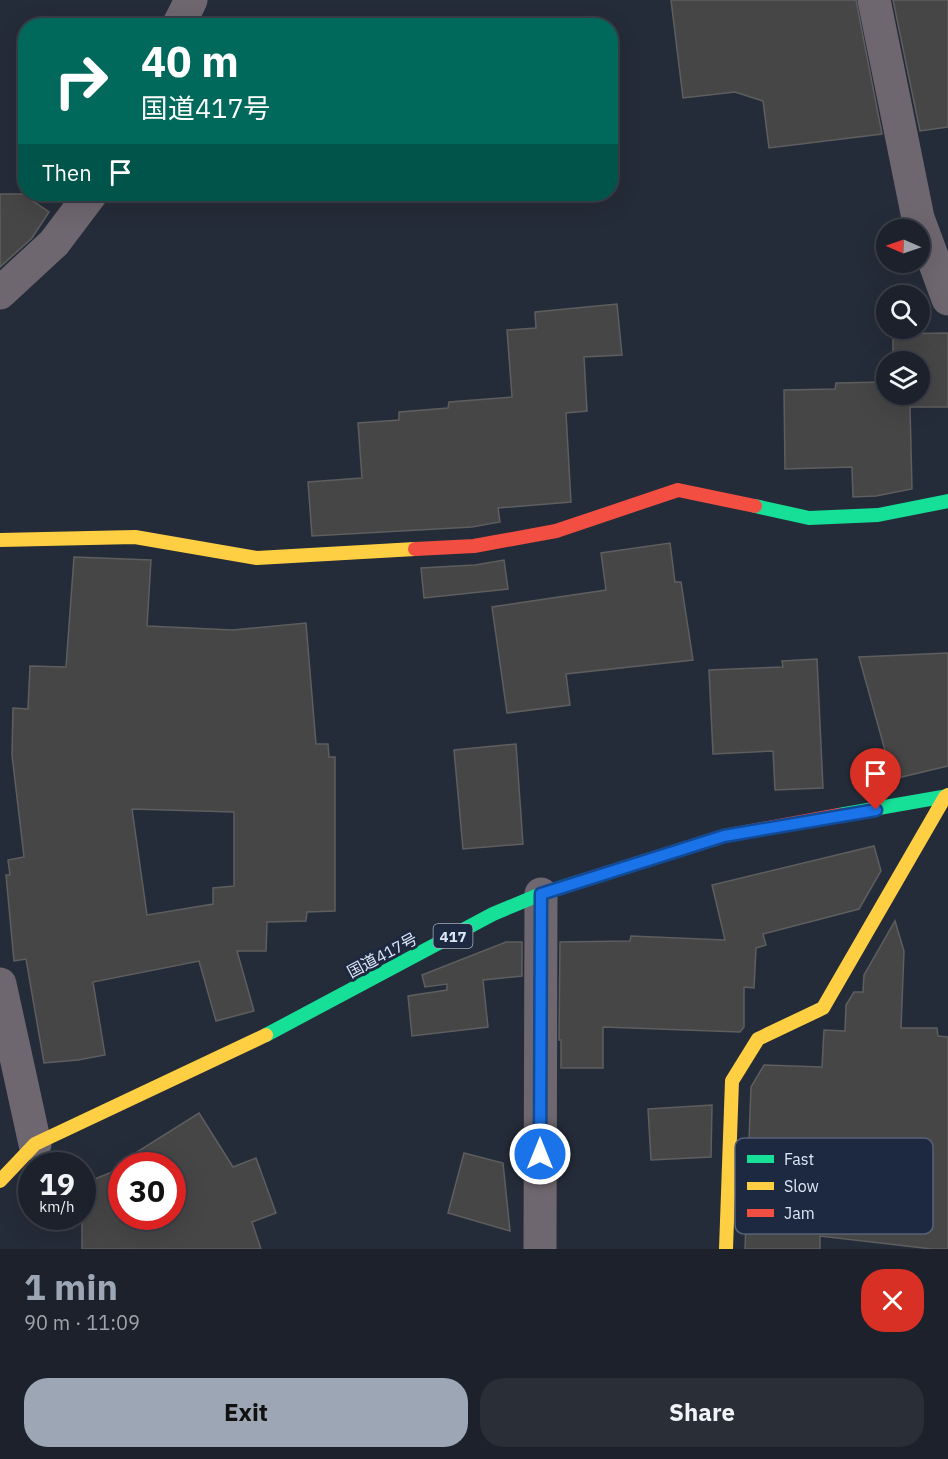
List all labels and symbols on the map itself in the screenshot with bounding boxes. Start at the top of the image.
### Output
north arrow [876,219,930,273]
pin [850,748,901,810]
road number: 417 [434,924,472,948]
street label: 国道417号 [343,928,421,982]
position arrow [508,1122,572,1186]
legend [735,1138,933,1234]
text: Fast [784,1149,814,1169]
speed limit sign: 30 [108,1152,186,1230]
text: Slow [784,1176,819,1196]
text: Jam [784,1203,815,1223]

